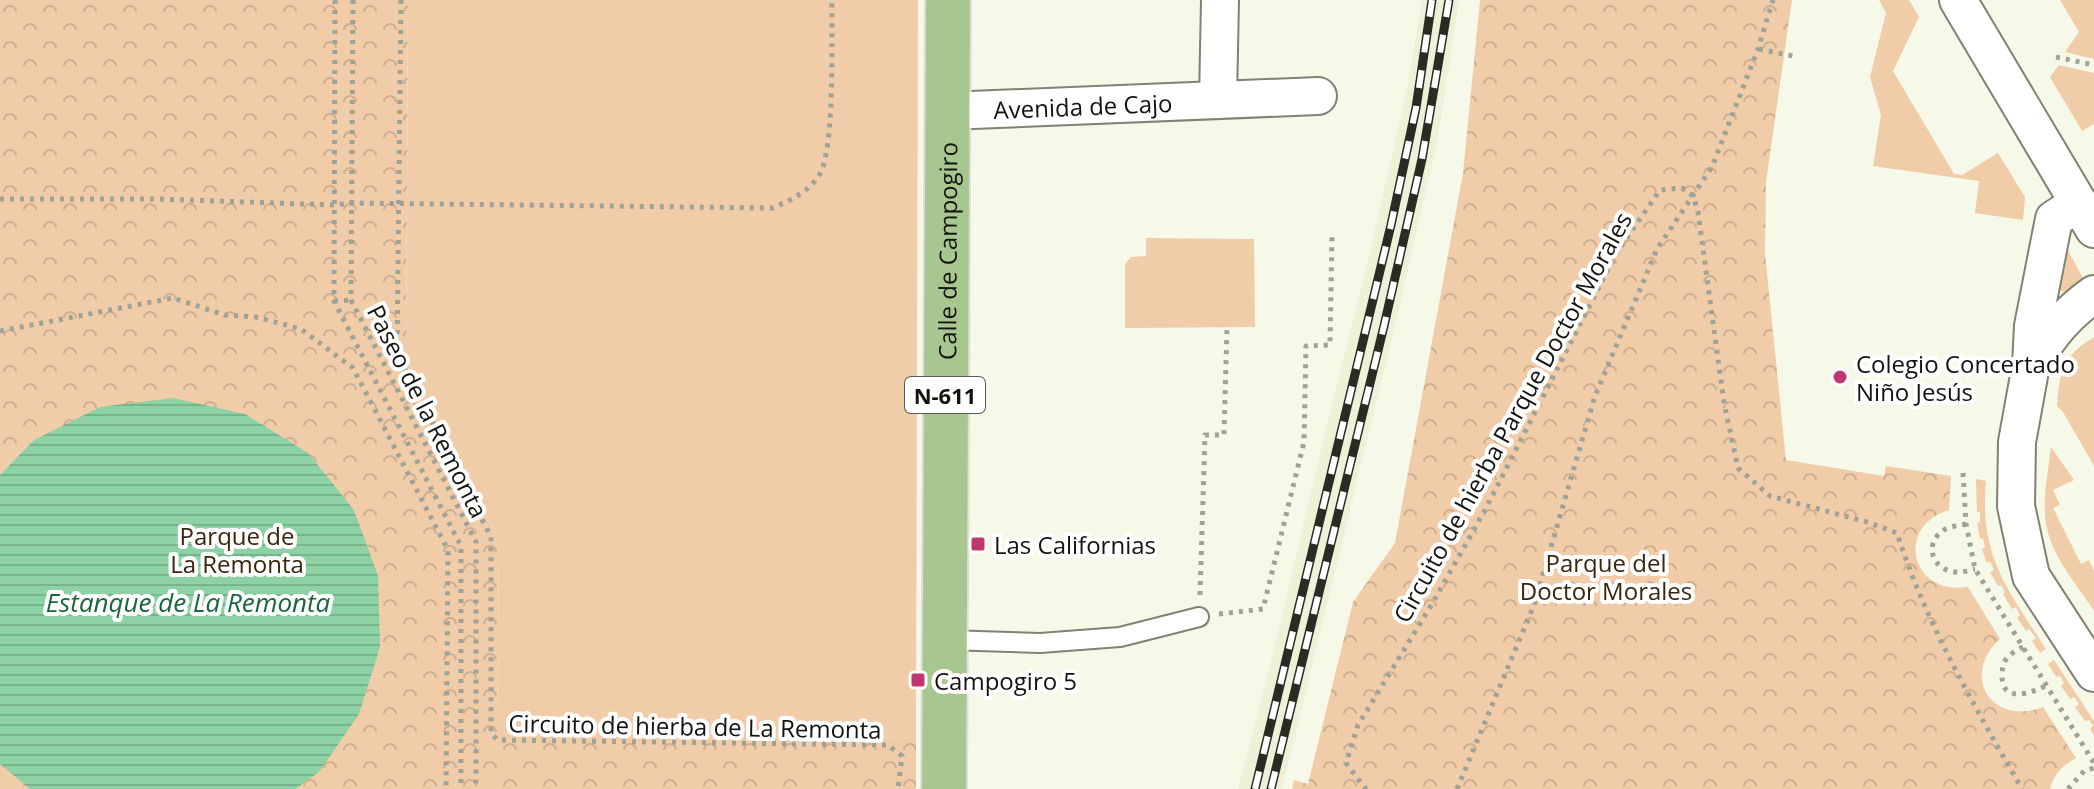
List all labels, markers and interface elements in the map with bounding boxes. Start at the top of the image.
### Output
street label: Avenida de Cajo [993,85,1173,126]
street label: Calle de Campogiro [930,142,964,360]
street label: Circuito de hierba Parque Doctor Morales [1385,206,1639,628]
street label: Paseo de la Remonta [360,299,496,523]
place label: Colegio Concertado Niño Jesús [1856,347,2075,408]
marker: Colegio Concertado Niño Jesús [1831,368,1849,386]
road number: N-611 [905,377,985,413]
park label: Parque de La Remonta [170,519,304,580]
place label: Las Californias [994,528,1156,561]
marker: Las Californias [969,535,987,553]
park label: Parque del Doctor Morales [1520,546,1692,607]
water label: Estanque de La Remonta [46,584,331,620]
place label: Campogiro 5 [934,664,1077,697]
marker: Campogiro 5 [909,671,927,689]
street label: Circuito de hierba de La Remonta [508,706,882,746]

